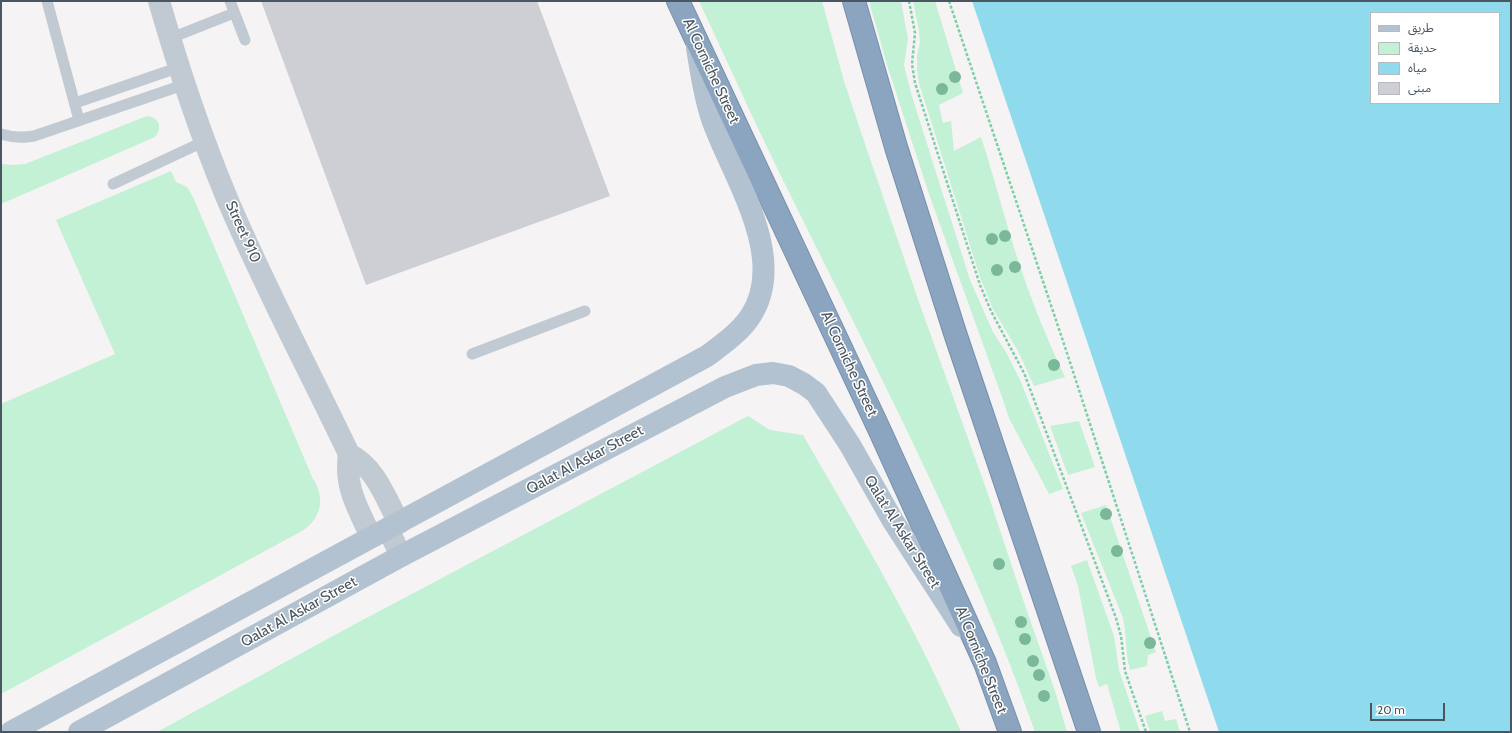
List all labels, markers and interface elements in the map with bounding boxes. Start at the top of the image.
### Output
legend [1370,12,1500,104]
street label: Al Corniche Street [679,15,743,127]
text: طريق [1408,20,1434,35]
text: حديقة [1408,40,1437,55]
text: مياه [1408,60,1427,75]
text: مبنى [1408,80,1431,95]
street label: Street 910 [221,198,265,266]
street label: Al Corniche Street [817,308,881,420]
street label: Qalat Al Askar Street [524,422,646,498]
street label: Qalat Al Askar Street [860,472,944,592]
street label: Qalat Al Askar Street [238,573,360,651]
street label: Al Corniche Street [951,604,1011,716]
scale bar [1372,695,1447,721]
text: 20 m [1377,702,1405,717]

